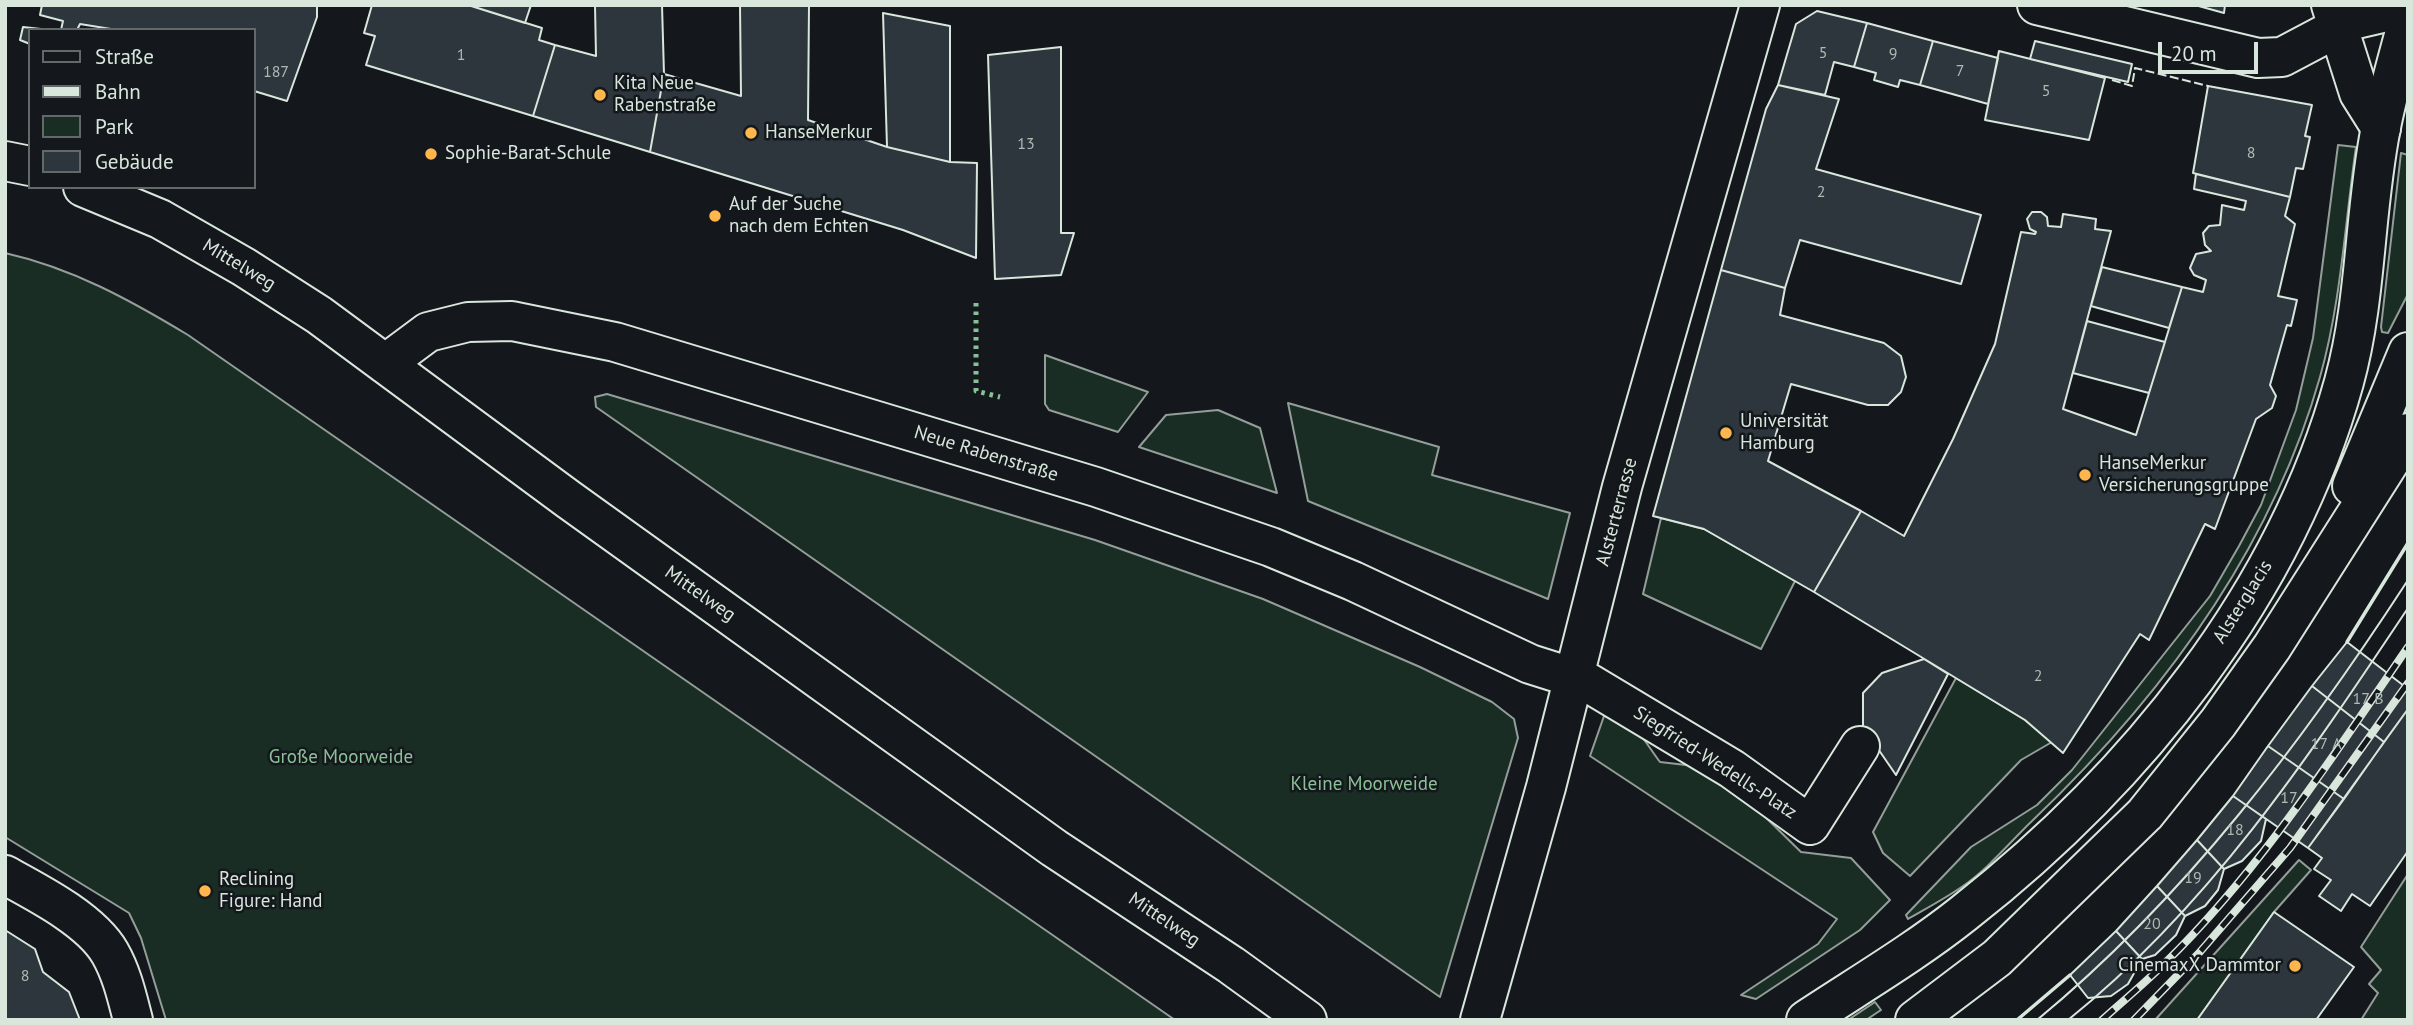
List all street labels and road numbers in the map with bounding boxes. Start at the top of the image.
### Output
street label: Mittelweg [198,234,280,296]
street label: Neue Rabenstraße [911,421,1061,487]
street label: Alsterterrasse [1592,455,1642,569]
street label: Alsterglacis [2208,556,2278,648]
street label: Mittelweg [660,561,740,627]
street label: Siegfried-Wedells-Platz [1629,702,1801,824]
street label: Mittelweg [1124,888,1204,952]

